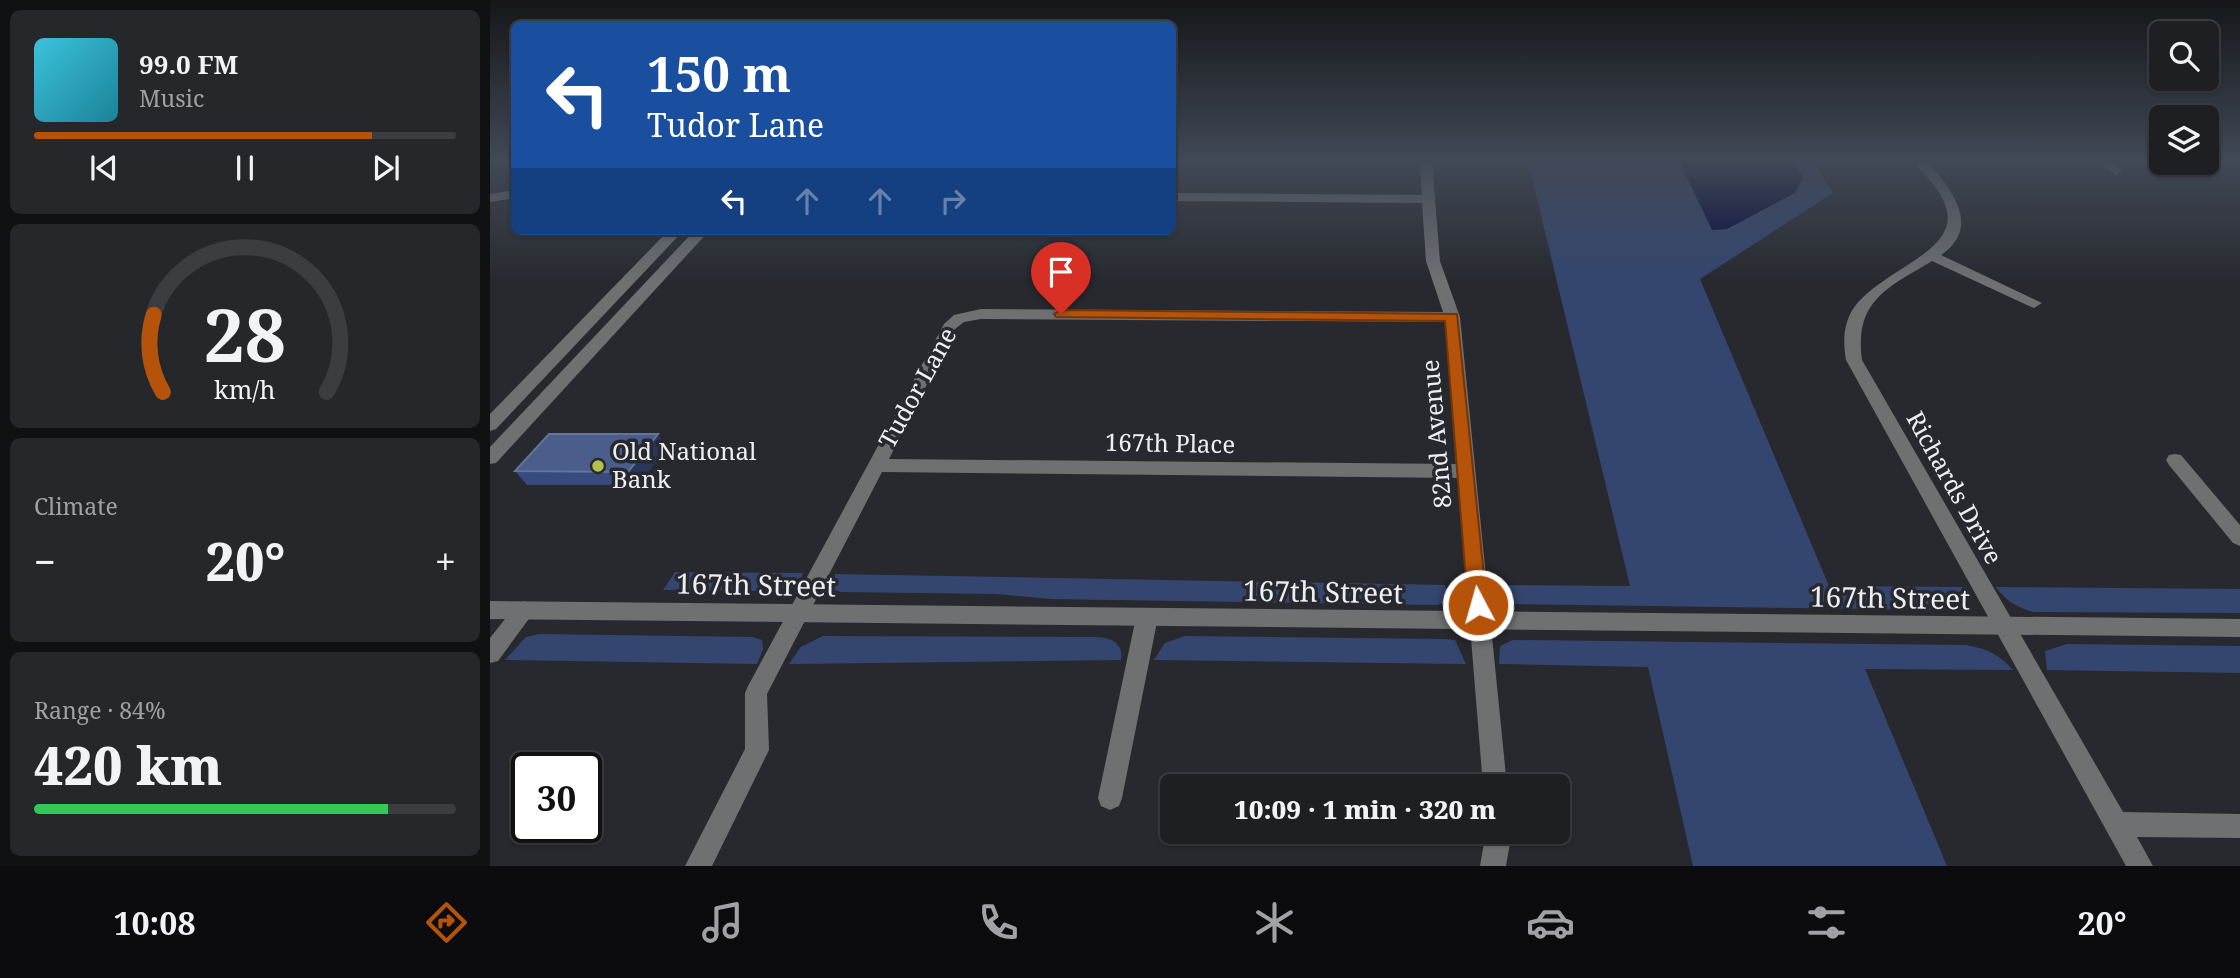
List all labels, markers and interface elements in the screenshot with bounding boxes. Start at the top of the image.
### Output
map controls [2149,21,2219,175]
button: search [2149,21,2219,91]
text: 150 m [647,40,791,106]
text: 99.0 FM [139,46,238,82]
icon: left [532,49,623,140]
text: Music [139,82,204,114]
text: Tudor Lane [647,103,824,146]
button: layers [2149,105,2219,175]
icon: previous [85,149,123,187]
icon: pause [226,149,264,187]
icon: next [367,149,405,187]
icon: left [715,182,753,220]
icon: ahead [788,182,826,220]
icon: ahead [861,182,899,220]
icon: right [934,182,972,220]
pin [1031,242,1091,314]
icon: arrive [1042,253,1080,291]
text: 28 [204,284,286,383]
street label: Tudor Lane [870,321,963,453]
street label: 82nd Avenue [1413,358,1458,510]
text: km/h [214,372,276,406]
street label: Richards Drive [1900,405,2011,570]
street label: 167th Place [1105,425,1235,460]
place label: Old National Bank [612,434,757,495]
marker: Old National Bank [590,458,606,474]
text: Climate [34,490,118,522]
text: 20° [205,525,285,596]
text: − [34,535,56,587]
text: + [435,535,456,587]
street label: 167th Street [676,564,836,604]
position arrow [1441,568,1515,642]
street label: 167th Street [1243,571,1403,611]
street label: 167th Street [1810,577,1970,617]
text: Range · 84% [34,694,166,726]
text: 420 km [34,729,222,800]
speed limit sign: 30 [511,752,602,843]
text: 10:09 · 1 min · 320 m [1234,791,1496,827]
icon: directions [422,898,471,947]
icon: music [698,898,747,947]
icon: phone [974,898,1023,947]
icon: climate [1250,898,1299,947]
icon: car [1526,898,1575,947]
icon: filters [1802,898,1851,947]
text: 10:08 [113,901,195,944]
text: 20° [2078,901,2126,944]

